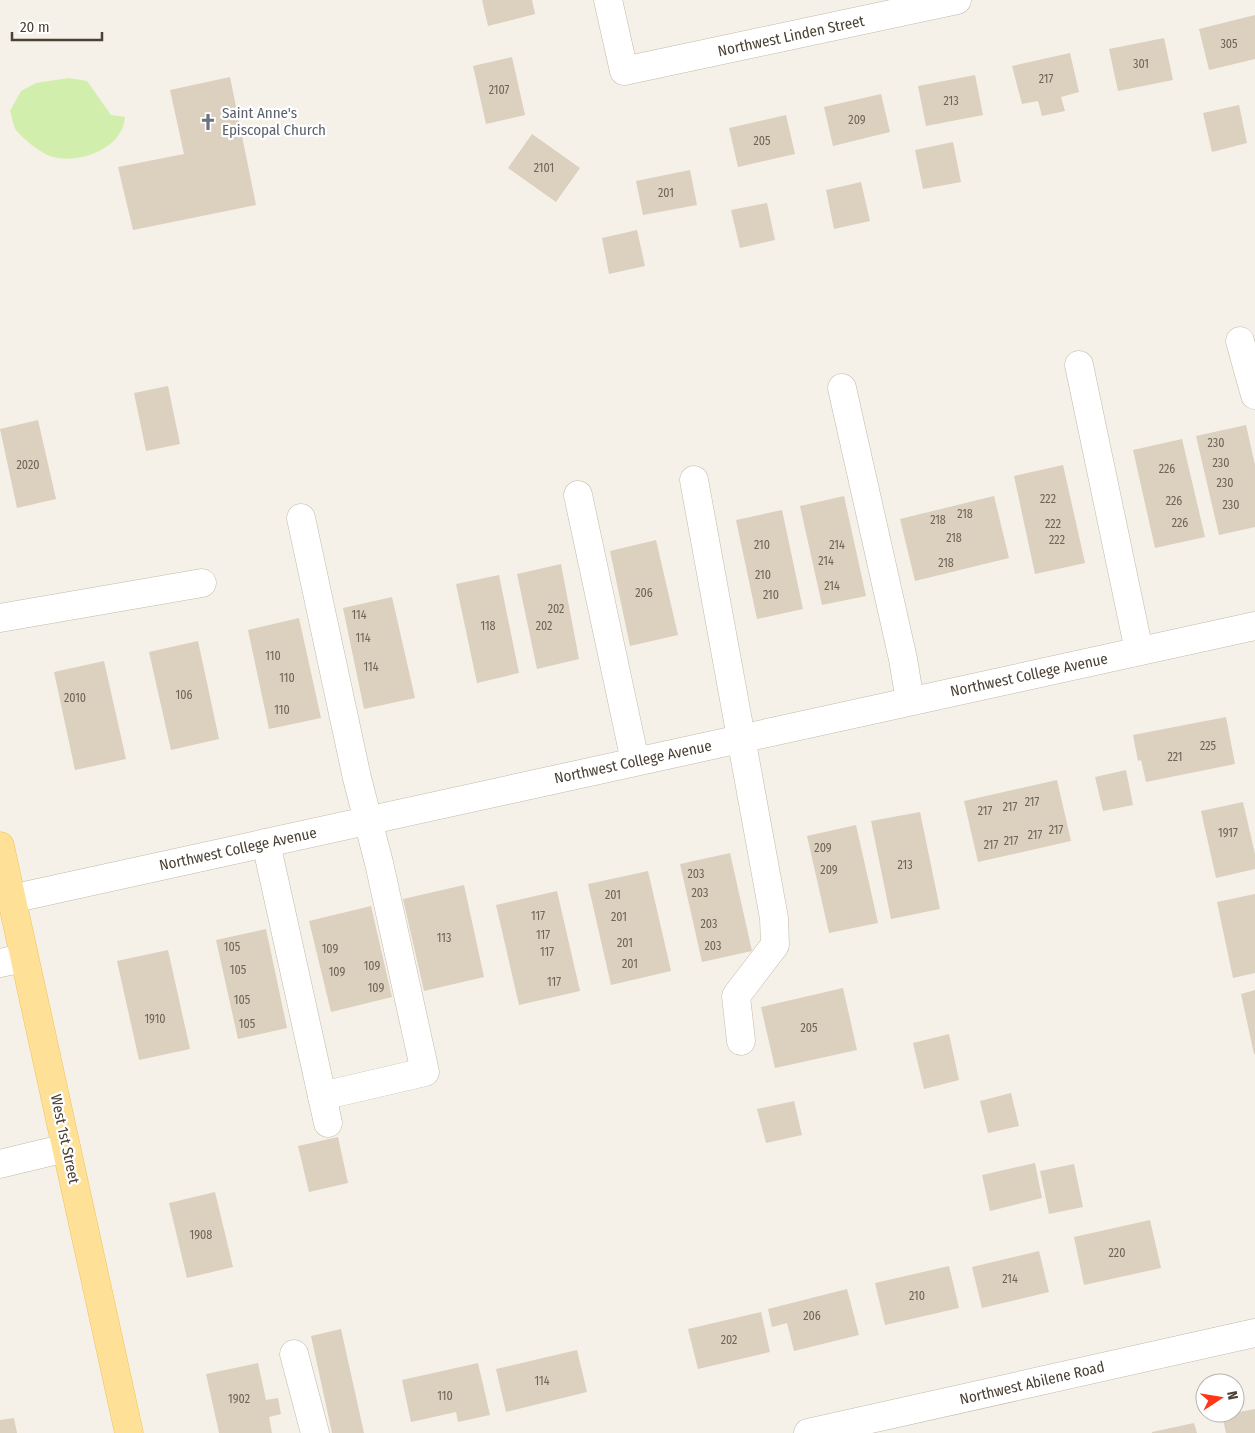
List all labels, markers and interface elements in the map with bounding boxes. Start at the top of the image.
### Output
scale bar [12,10,102,42]
street label: Northwest Linden Street [716,12,866,60]
text: 20 m [20,18,50,36]
house number: 305 [1220,37,1238,51]
house number: 301 [1133,57,1149,71]
house number: 217 [1039,72,1053,86]
house number: 2107 [489,83,509,97]
house number: 213 [943,94,959,108]
place label: Saint Anne's Episcopal Church [222,104,326,139]
church icon: Saint Anne's Episcopal Church [198,112,218,132]
house number: 209 [848,113,866,127]
house number: 205 [753,134,771,148]
house number: 2101 [534,161,554,175]
house number: 201 [658,186,674,200]
house number: 230 [1208,436,1224,450]
house number: 230 [1213,456,1229,470]
house number: 2020 [17,458,39,472]
house number: 226 [1159,462,1175,476]
house number: 230 [1217,476,1233,490]
house number: 222 [1040,492,1056,506]
house number: 226 [1166,494,1182,508]
house number: 230 [1223,498,1239,512]
house number: 218 [957,507,973,521]
house number: 218 [930,513,946,527]
house number: 226 [1172,516,1188,530]
house number: 222 [1045,517,1061,531]
house number: 218 [946,531,962,545]
house number: 222 [1049,533,1065,547]
house number: 210 [754,538,770,552]
house number: 214 [829,538,845,552]
house number: 214 [818,554,834,568]
house number: 218 [938,556,954,570]
house number: 210 [755,568,771,582]
house number: 214 [824,579,840,593]
house number: 206 [635,586,653,600]
house number: 210 [763,588,779,602]
house number: 202 [548,602,564,616]
house number: 114 [351,608,367,622]
house number: 118 [480,619,496,633]
house number: 202 [536,619,552,633]
house number: 114 [355,631,371,645]
house number: 110 [265,649,281,663]
street label: Northwest College Avenue [949,650,1109,700]
house number: 114 [363,660,379,674]
house number: 110 [279,671,295,685]
house number: 106 [176,688,192,702]
house number: 2010 [64,691,86,705]
house number: 110 [274,703,290,717]
street label: Northwest College Avenue [553,737,713,787]
house number: 225 [1200,739,1217,753]
house number: 221 [1167,750,1183,764]
house number: 217 [1025,795,1039,809]
house number: 217 [1003,800,1017,814]
house number: 217 [978,804,992,818]
house number: 217 [1049,823,1063,837]
street label: Northwest College Avenue [158,824,318,874]
house number: 1917 [1218,826,1238,840]
house number: 217 [1028,828,1042,842]
house number: 217 [1004,834,1018,848]
house number: 217 [984,838,998,852]
house number: 209 [814,841,832,855]
house number: 213 [897,858,913,872]
house number: 209 [820,863,838,877]
house number: 203 [688,867,704,881]
house number: 203 [692,886,708,900]
house number: 201 [605,888,621,902]
house number: 117 [531,909,545,923]
house number: 201 [611,910,627,924]
house number: 203 [701,917,717,931]
house number: 117 [536,928,550,942]
house number: 113 [437,931,451,945]
house number: 201 [617,936,633,950]
house number: 203 [705,939,721,953]
house number: 105 [224,940,241,954]
house number: 109 [322,942,339,956]
house number: 117 [540,945,554,959]
house number: 201 [622,957,638,971]
house number: 109 [364,959,381,973]
house number: 105 [230,963,247,977]
house number: 109 [329,965,346,979]
house number: 117 [547,975,561,989]
house number: 109 [368,981,385,995]
house number: 105 [234,993,251,1007]
house number: 1910 [144,1012,166,1026]
house number: 105 [239,1017,256,1031]
house number: 205 [800,1021,818,1035]
street label: West 1st Street [47,1093,83,1185]
house number: 1908 [190,1228,212,1242]
house number: 220 [1109,1246,1125,1260]
house number: 214 [1002,1272,1018,1286]
house number: 210 [909,1289,925,1303]
house number: 206 [803,1309,821,1323]
house number: 202 [721,1333,737,1347]
street label: Northwest Abilene Road [958,1358,1106,1408]
north arrow [1195,1373,1245,1423]
house number: 114 [534,1374,550,1388]
house number: 110 [437,1389,453,1403]
text: N [1223,1390,1241,1401]
house number: 1902 [228,1392,250,1406]

